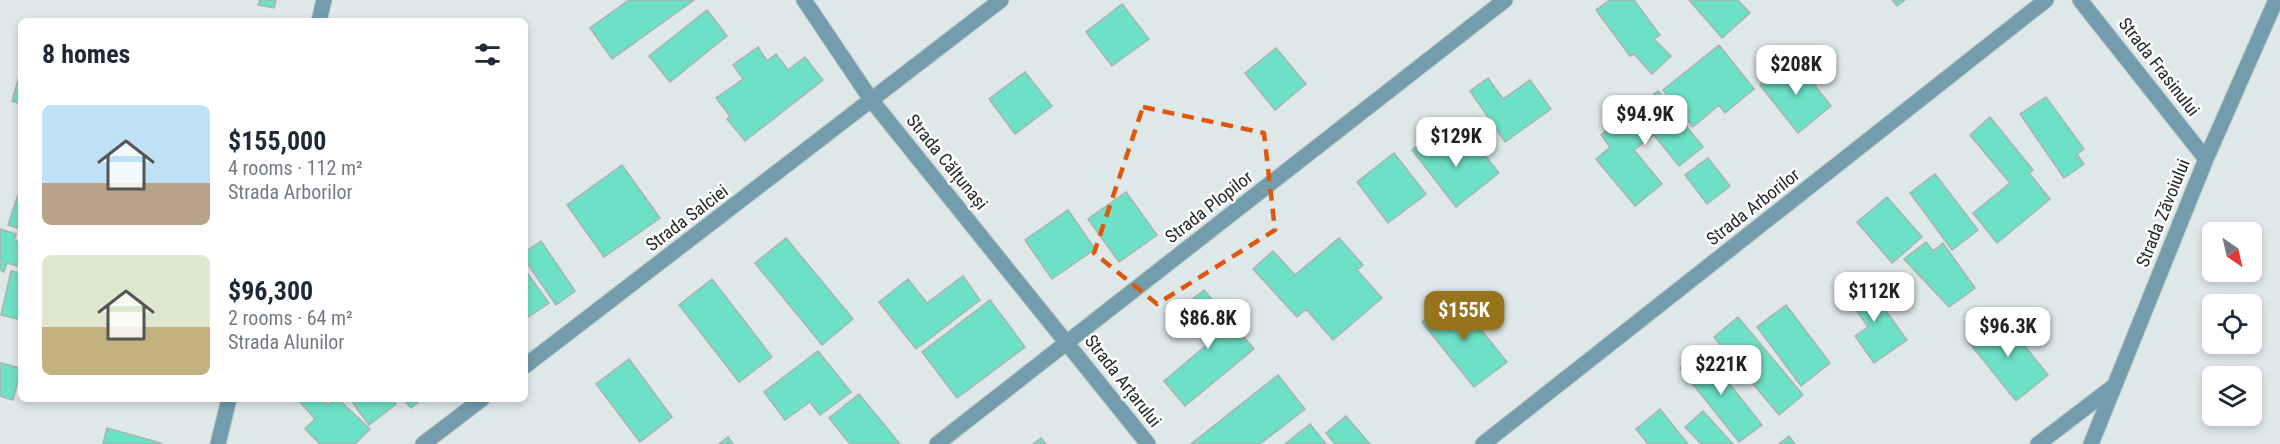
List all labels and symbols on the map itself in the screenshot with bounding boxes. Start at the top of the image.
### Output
street label: Strada Frasinului [2114,13,2204,120]
pin: $208K [1754,45,1838,96]
pin: $94.9K [1596,95,1694,146]
street label: Strada Călțunași [902,110,992,214]
pin: $129K [1414,117,1498,168]
street label: Strada Zăvoiului [2131,156,2194,270]
street label: Strada Arborilor [1702,163,1804,249]
street label: Strada Plopilor [1161,166,1257,247]
street label: Strada Salciei [642,180,732,255]
north arrow [2202,222,2262,282]
pin: $112K [1832,272,1916,323]
pin: $155K [1422,291,1506,342]
pin: $86.8K [1159,299,1257,350]
pin: $96.3K [1959,307,2057,358]
street label: Strada Arțarului [1080,330,1166,432]
pin: $221K [1679,345,1763,396]

